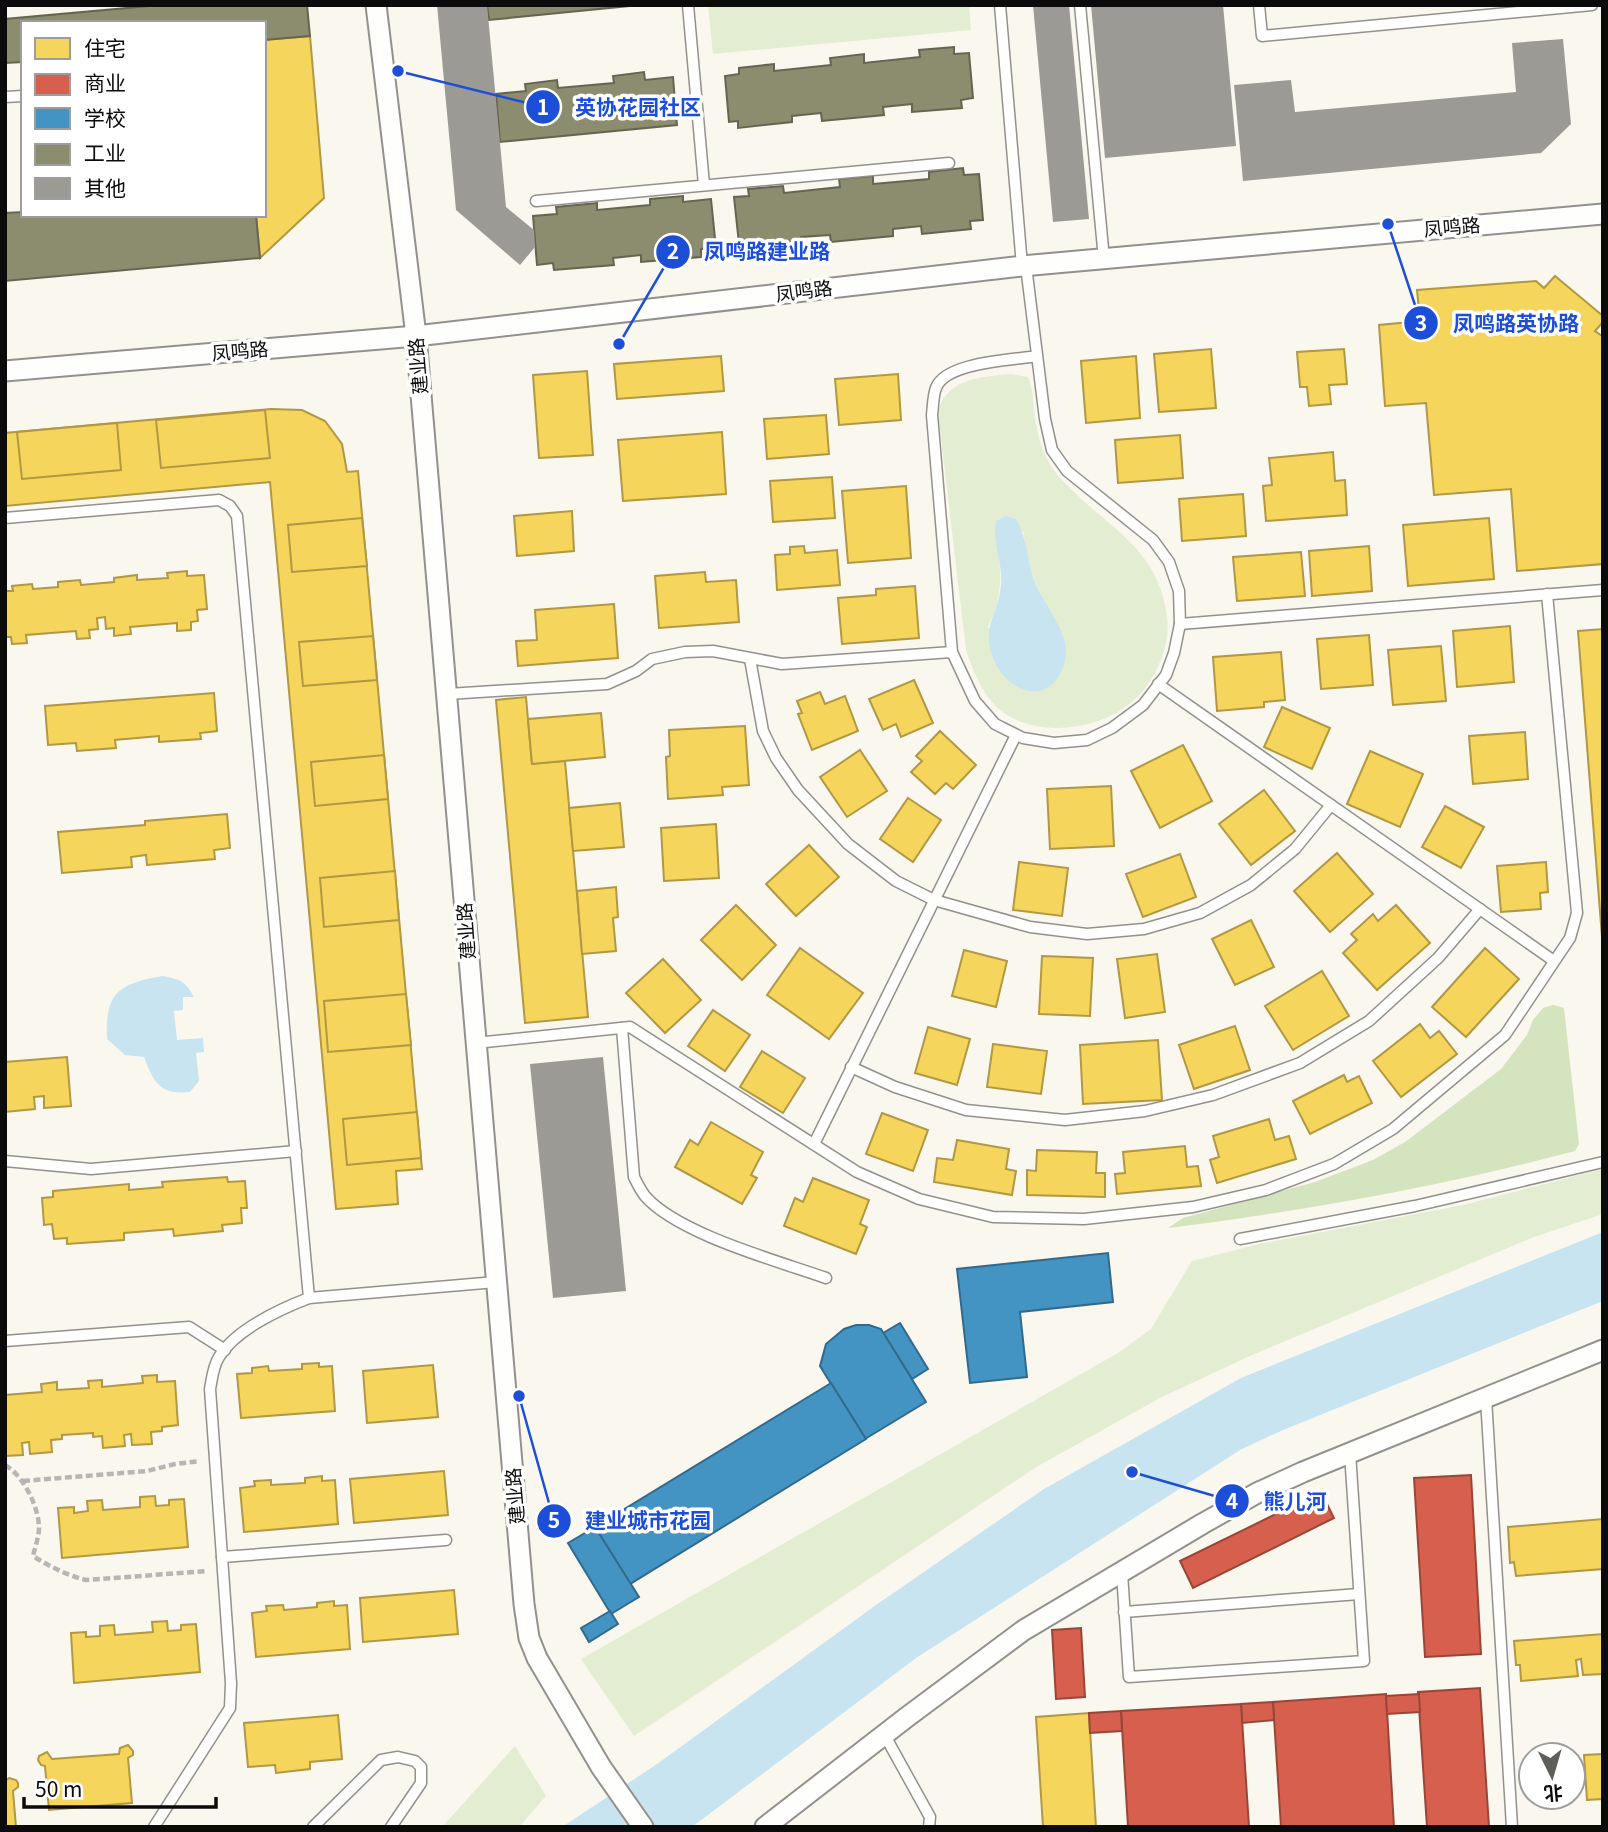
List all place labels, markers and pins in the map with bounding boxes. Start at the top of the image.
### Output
callout: 英协花园社区 [526,86,715,128]
callout: 凤鸣路建业路 [655,231,844,273]
callout: 凤鸣路英协路 [1404,302,1593,344]
callout: 熊儿河 [1215,1480,1341,1522]
callout: 建业城市花园 [536,1500,725,1542]

